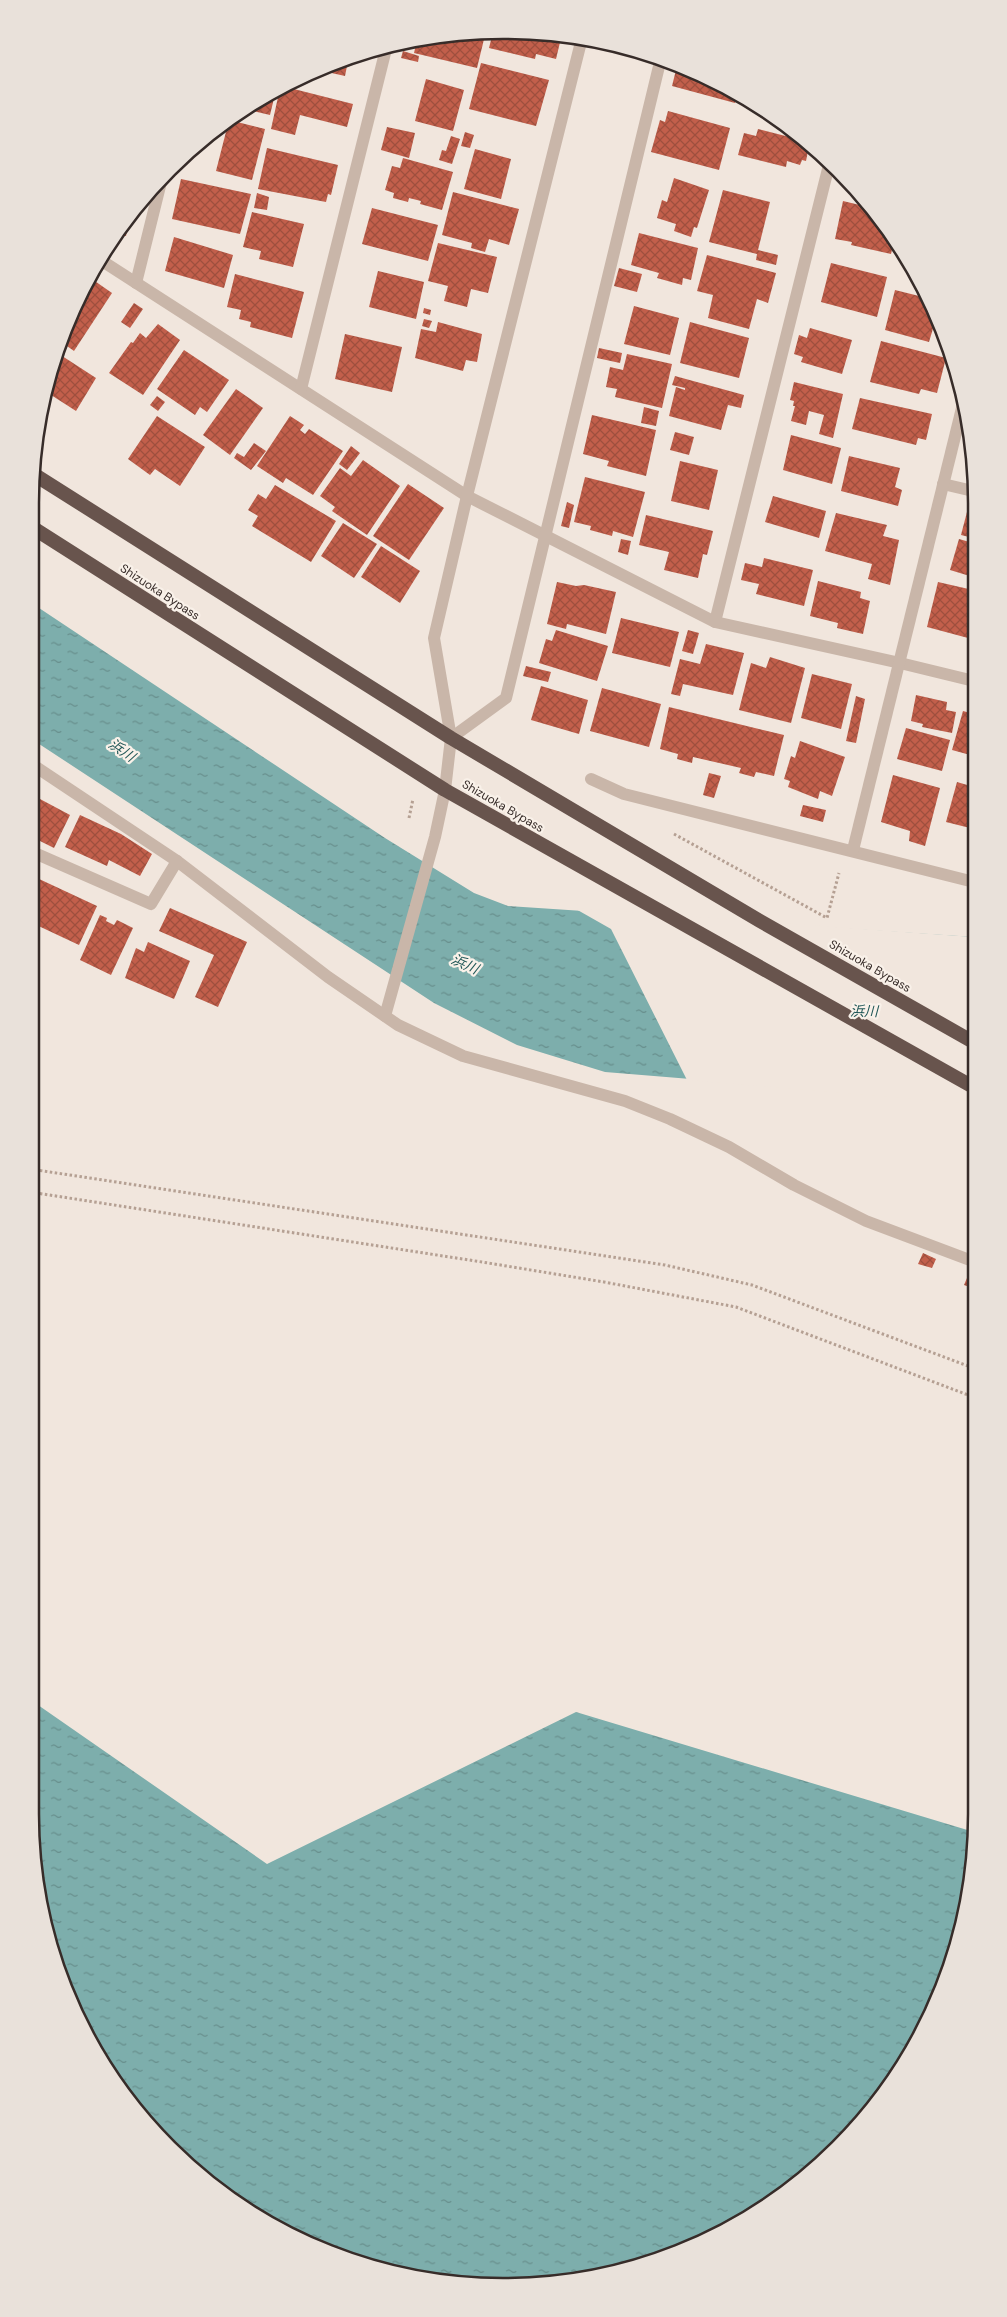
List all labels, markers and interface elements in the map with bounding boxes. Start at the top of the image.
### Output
street label: Shizuoka Bypass [117,560,203,624]
water label: 浜川 [105,735,140,766]
street label: Shizuoka Bypass [459,776,547,836]
street label: Shizuoka Bypass [826,936,914,996]
water label: 浜川 [449,950,483,979]
water label: 浜川 [850,1002,880,1020]

